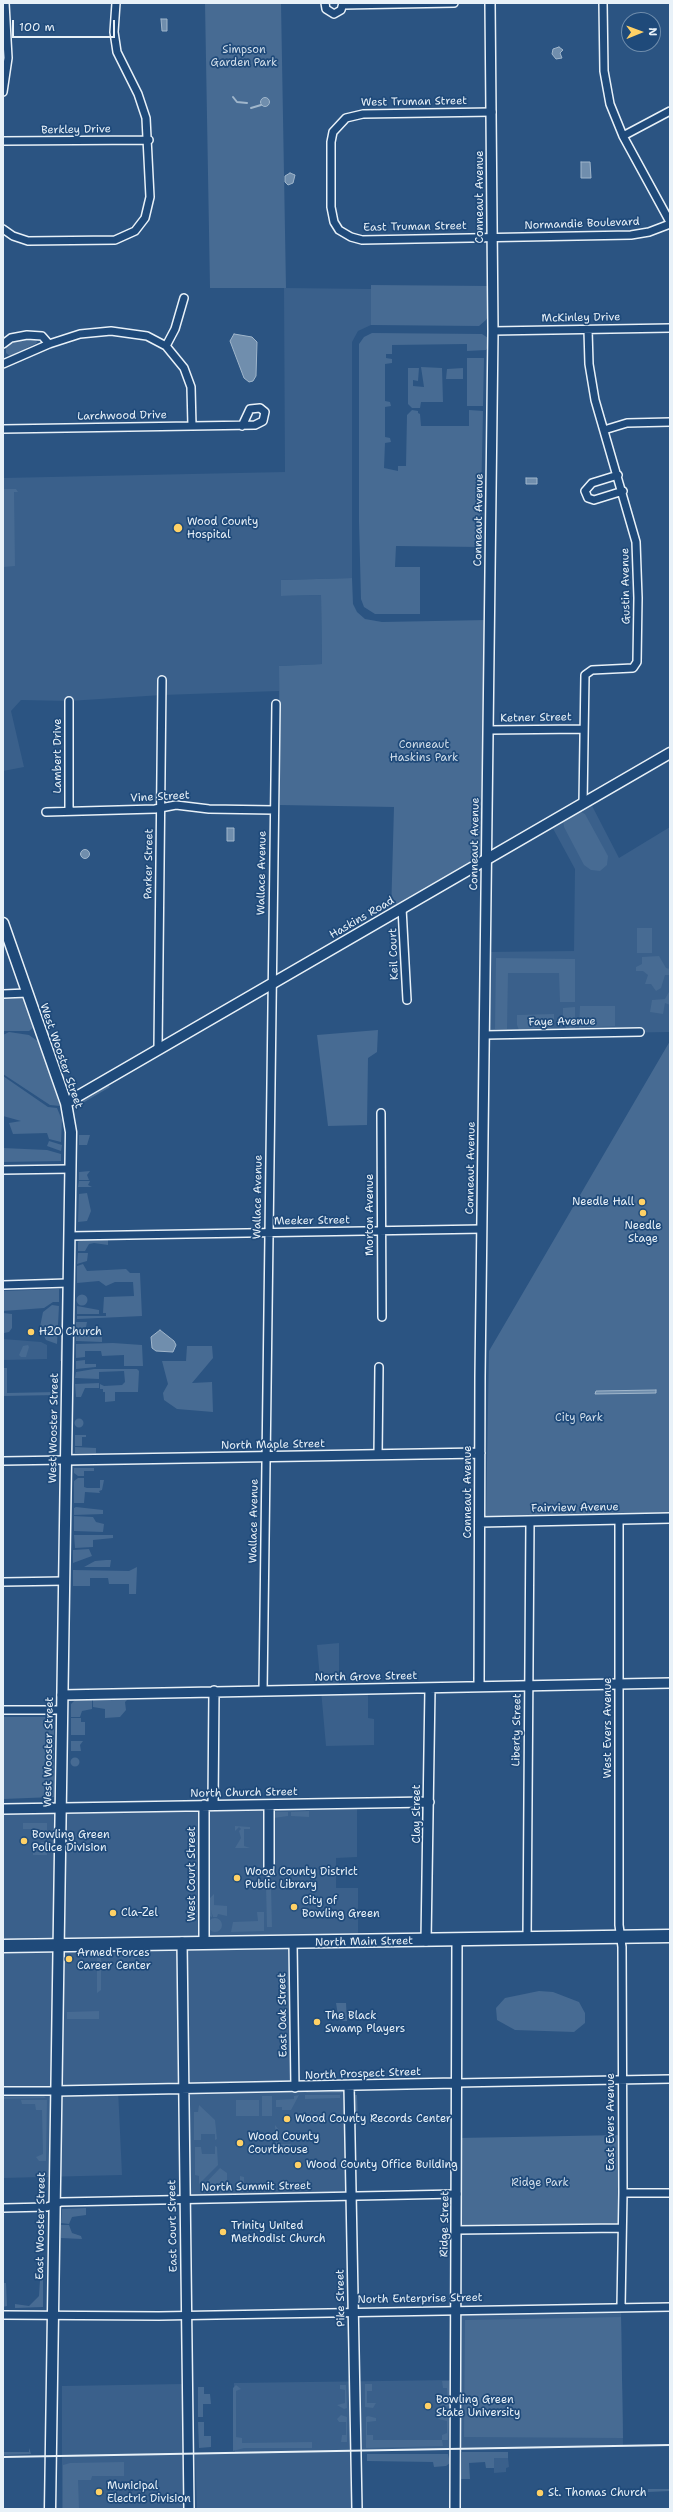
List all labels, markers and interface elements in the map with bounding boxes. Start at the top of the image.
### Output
scale bar [14,12,117,38]
north arrow [621,12,661,52]
text: 100 m [19,19,55,35]
text: N [645,27,660,36]
park label: Simpson Garden Park [211,43,277,69]
street label: West Truman Street [361,94,467,110]
street label: Berkley Drive [41,123,111,137]
street label: Conneaut Avenue [473,150,487,244]
street label: Normandie Boulevard [524,215,640,233]
street label: East Truman Street [363,219,467,235]
street label: McKinley Drive [541,311,621,325]
street label: Larchwood Drive [77,409,167,423]
street label: Conneaut Avenue [472,473,486,567]
place label: Wood County Hospital [187,515,258,541]
marker: Wood County Hospital [172,522,184,534]
street label: Gustin Avenue [619,548,633,624]
street label: Ketner Street [500,711,572,725]
street label: Lambert Drive [51,718,65,794]
park label: Conneaut Haskins Park [390,738,458,764]
street label: Vine Street [130,789,190,805]
street label: Conneaut Avenue [468,797,482,891]
street label: Parker Street [142,829,156,899]
street label: Wallace Avenue [255,831,269,915]
street label: Haskins Road [327,894,397,942]
street label: Keil Court [386,928,402,980]
street label: West Wooster Street [37,1002,85,1110]
street label: Faye Avenue [528,1015,596,1029]
street label: Conneaut Avenue [464,1121,478,1215]
street label: Wallace Avenue [251,1155,265,1239]
street label: Morton Avenue [363,1174,377,1256]
place label: Needle Hall [572,1195,634,1209]
marker: Needle Hall [637,1197,647,1207]
marker: Needle Stage [638,1208,648,1218]
street label: Meeker Street [274,1214,350,1228]
place label: Needle Stage [625,1219,661,1245]
place label: H2O Church [39,1325,102,1339]
marker: H2O Church [26,1327,36,1337]
street label: West Wooster Street [46,1373,62,1483]
park label: City Park [555,1411,603,1425]
street label: North Maple Street [221,1437,325,1453]
street label: Conneaut Avenue [461,1445,475,1539]
street label: Wallace Avenue [247,1479,261,1563]
street label: Fairview Avenue [531,1501,619,1515]
street label: North Grove Street [315,1670,417,1684]
street label: West Evers Avenue [601,1678,615,1778]
street label: Liberty Street [510,1693,524,1767]
street label: West Wooster Street [41,1697,57,1807]
street label: Clay Street [410,1784,424,1844]
street label: North Church Street [190,1785,298,1801]
street label: West Court Street [185,1826,199,1922]
place label: Bowling Green Police Division [32,1828,110,1854]
marker: Bowling Green Police Division [19,1836,29,1846]
place label: Wood County District Public Library [245,1865,358,1891]
marker: Wood County District Public Library [232,1873,242,1883]
place label: City of Bowling Green [302,1894,380,1920]
marker: City of Bowling Green [289,1902,299,1912]
place label: Cla-Zel [121,1906,158,1920]
marker: Cla-Zel [108,1908,118,1918]
street label: North Main Street [315,1935,413,1949]
place label: Armed Forces Career Center [77,1946,151,1972]
marker: Armed Forces Career Center [64,1954,74,1964]
street label: East Oak Street [276,1973,290,2057]
place label: The Black Swamp Players [325,2009,405,2035]
marker: The Black Swamp Players [312,2017,322,2027]
street label: North Prospect Street [305,2065,421,2083]
street label: East Evers Avenue [604,2073,618,2171]
place label: Wood County Records Center [295,2112,451,2126]
marker: Wood County Records Center [282,2114,292,2124]
place label: Wood County Courthouse [248,2130,319,2156]
marker: Wood County Courthouse [235,2138,245,2148]
place label: Wood County Office Building [306,2158,458,2172]
marker: Wood County Office Building [293,2160,303,2170]
street label: East Wooster Street [33,2172,49,2280]
park label: Ridge Park [511,2176,569,2190]
street label: North Summit Street [201,2179,311,2195]
street label: East Court Street [166,2180,180,2272]
street label: Ridge Street [438,2191,452,2257]
place label: Trinity United Methodist Church [231,2219,326,2245]
marker: Trinity United Methodist Church [218,2227,228,2237]
street label: Pike Street [334,2269,348,2327]
street label: North Enterprise Street [357,2291,483,2307]
place label: Bowling Green State University [436,2393,520,2419]
marker: Bowling Green State University [423,2401,433,2411]
place label: Municipal Electric Division [107,2479,191,2505]
place label: St. Thomas Church [548,2486,647,2500]
marker: Municipal Electric Division [94,2487,104,2497]
marker: St. Thomas Church [535,2488,545,2498]

